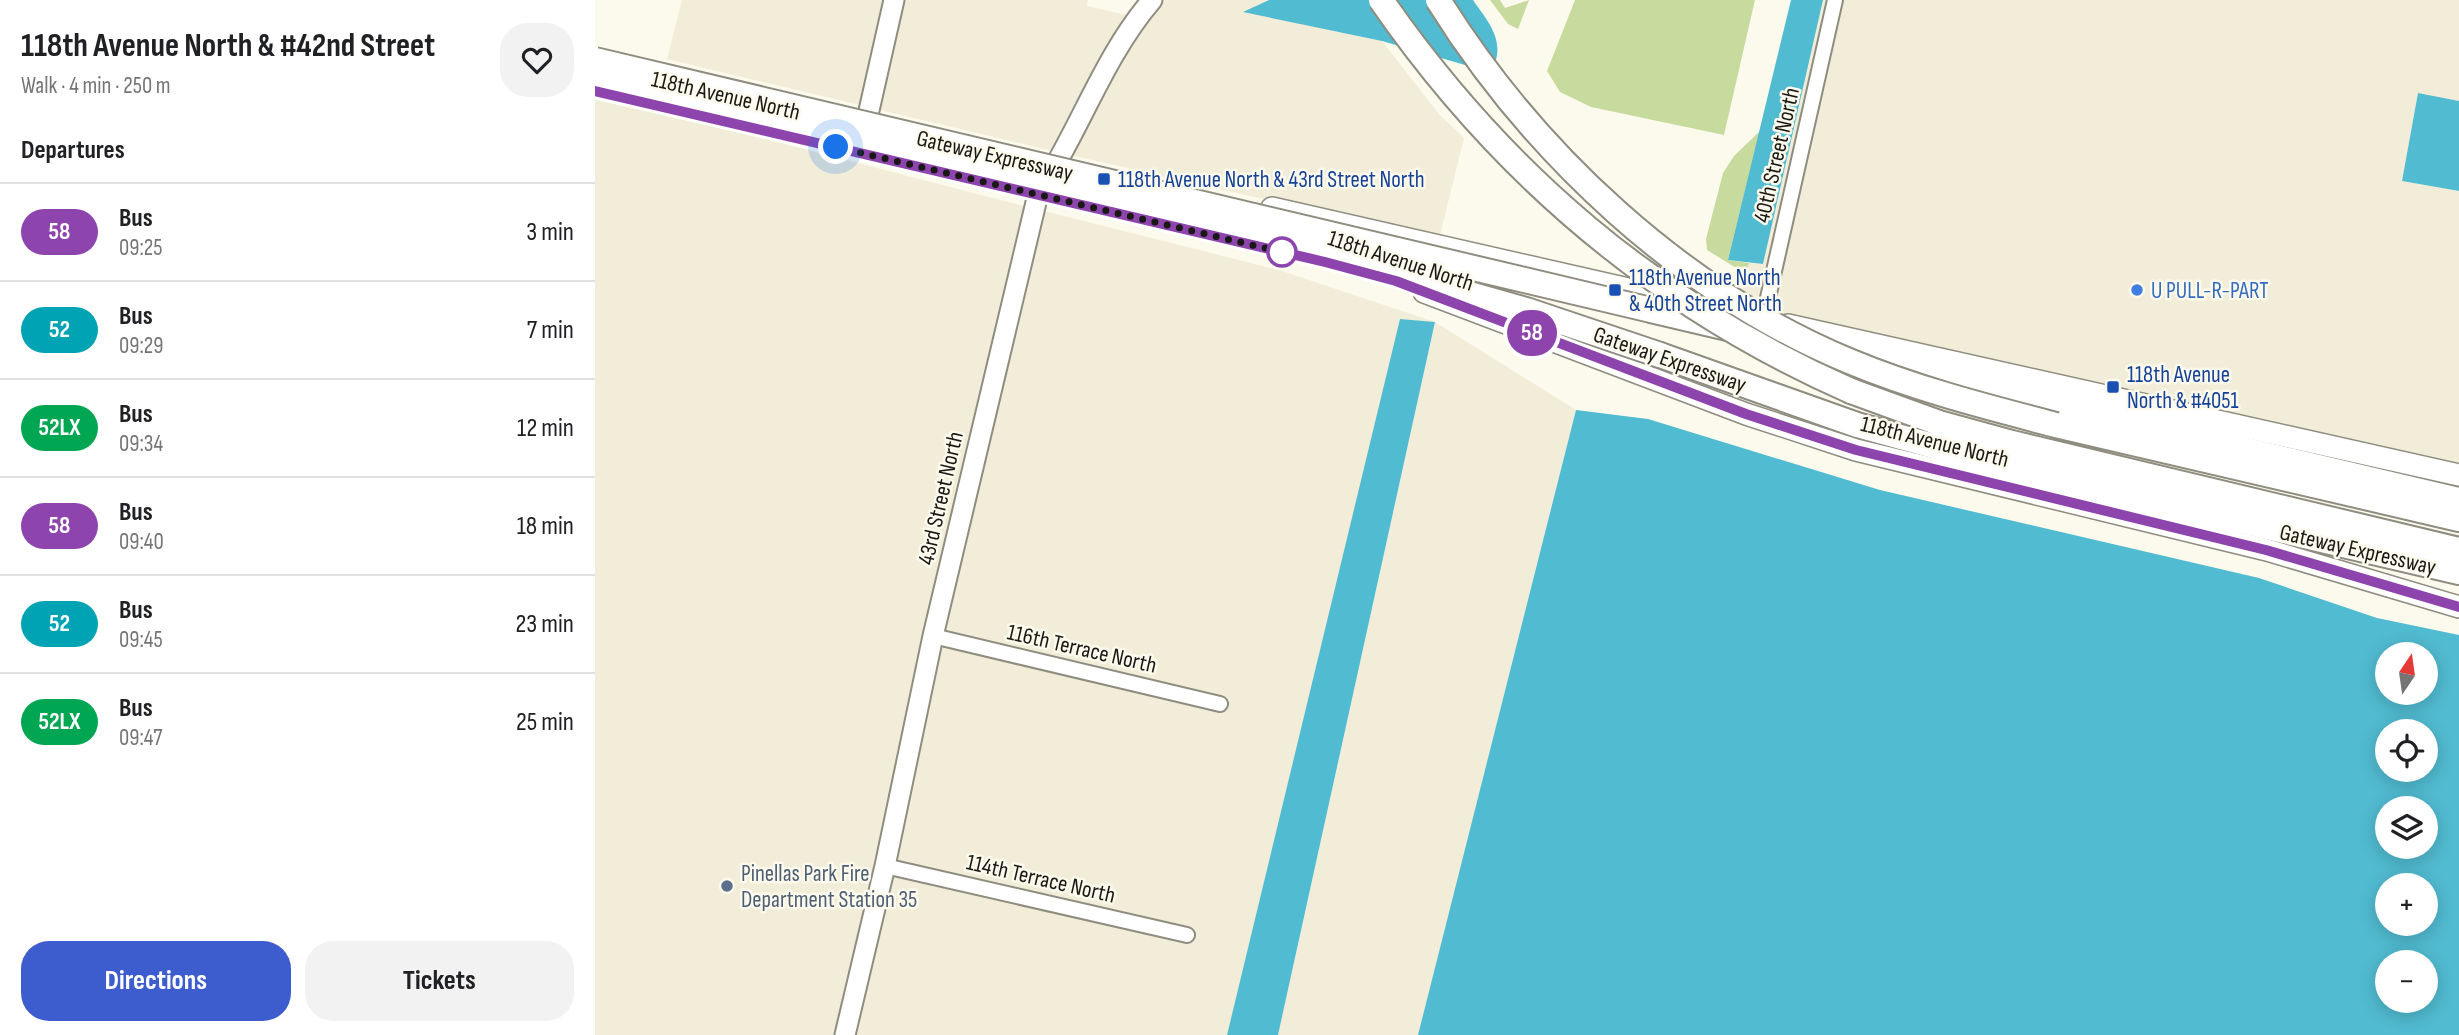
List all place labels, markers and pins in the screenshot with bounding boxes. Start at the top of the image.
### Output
place label: 118th Avenue North & 43rd Street North [1118,166,1425,194]
marker: 118th Avenue North & 43rd Street North [1096,171,1112,187]
unlabelled marker [1267,237,1297,267]
place label: 118th Avenue North & 40th Street North [1629,264,1782,318]
place label: U PULL-R-PART [2151,277,2269,305]
marker: 118th Avenue North & 40th Street North [1607,282,1623,298]
marker: U PULL-R-PART [2129,282,2145,298]
place label: 118th Avenue North & #4051 [2127,361,2239,415]
marker: 118th Avenue North & #4051 [2105,379,2121,395]
place label: Pinellas Park Fire Department Station 35 [741,860,917,914]
marker: Pinellas Park Fire Department Station 35 [719,878,735,894]

